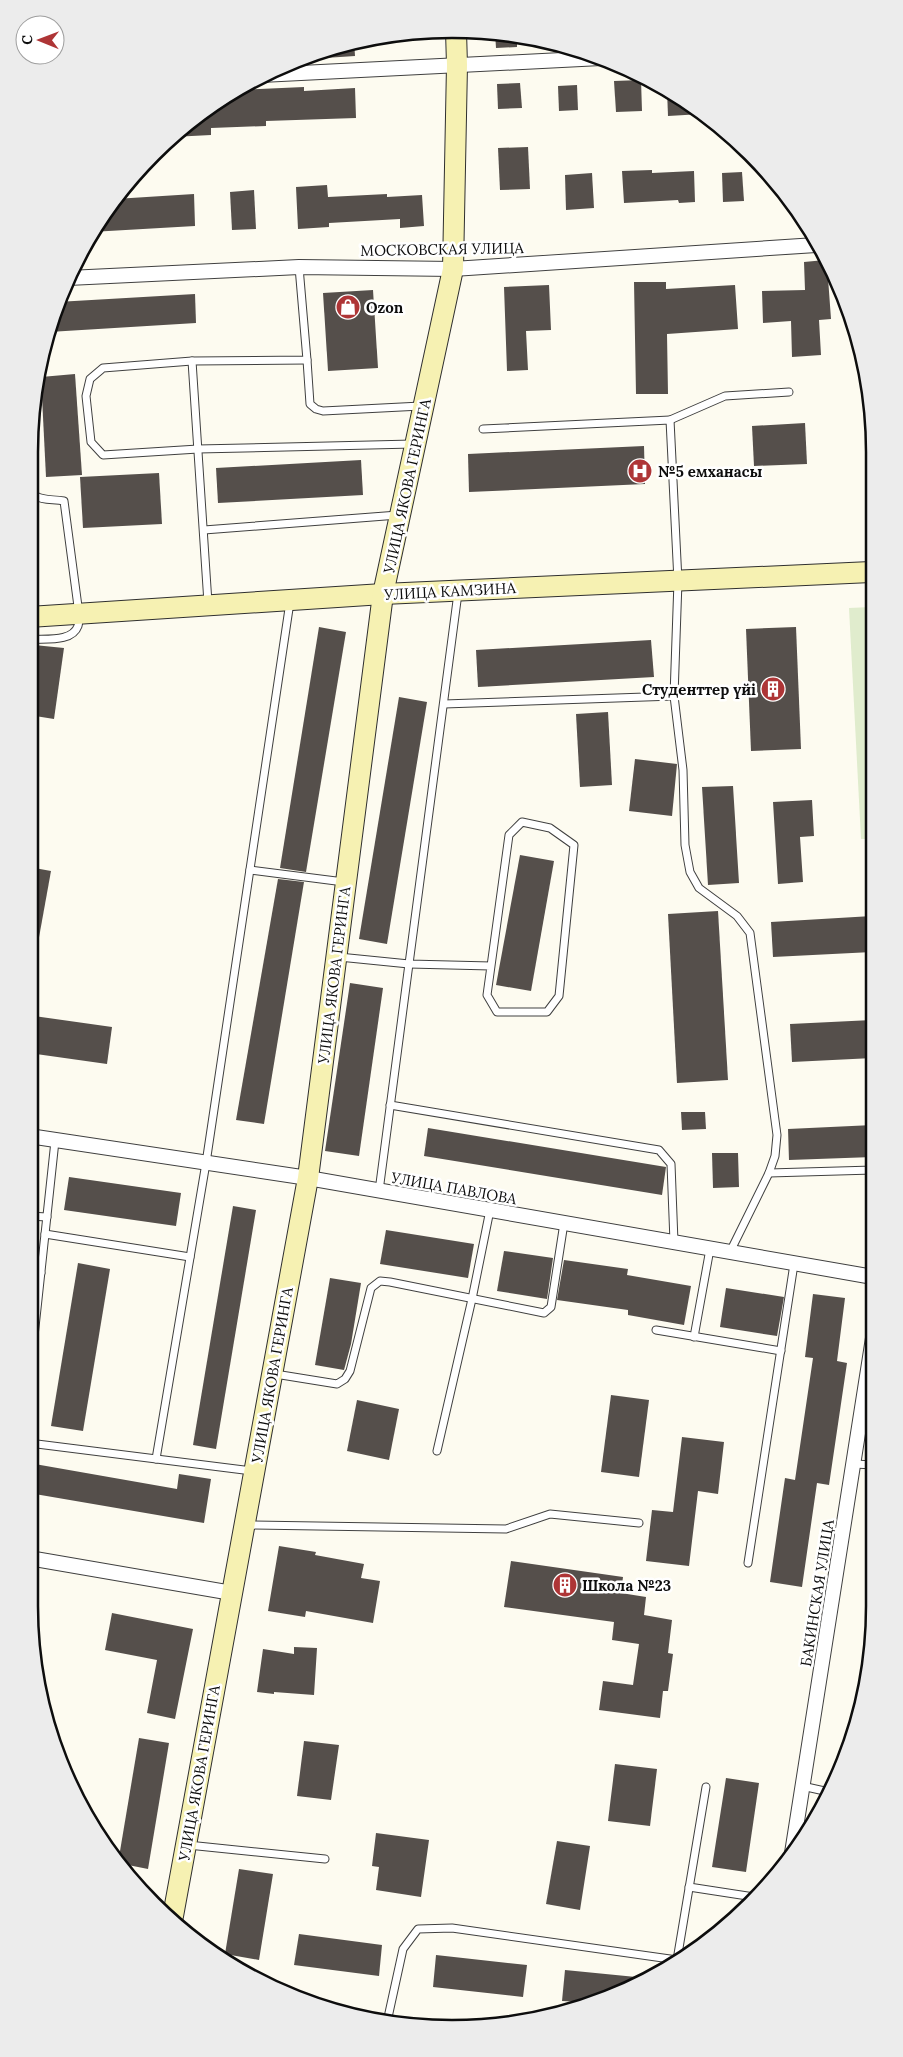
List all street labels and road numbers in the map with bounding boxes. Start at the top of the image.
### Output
street label: МОСКОВСКАЯ УЛИЦА [360,238,524,260]
street label: УЛИЦА ЯКОВА ГЕРИНГА [379,396,435,576]
street label: УЛИЦА КАМЗИНА [383,578,517,604]
street label: УЛИЦА ЯКОВА ГЕРИНГА [314,885,354,1066]
street label: УЛИЦА ПАВЛОВА [389,1167,519,1208]
street label: УЛИЦА ЯКОВА ГЕРИНГА [247,1285,297,1465]
street label: БАКИНСКАЯ УЛИЦА [796,1517,838,1668]
street label: УЛИЦА ЯКОВА ГЕРИНГА [174,1683,224,1863]

